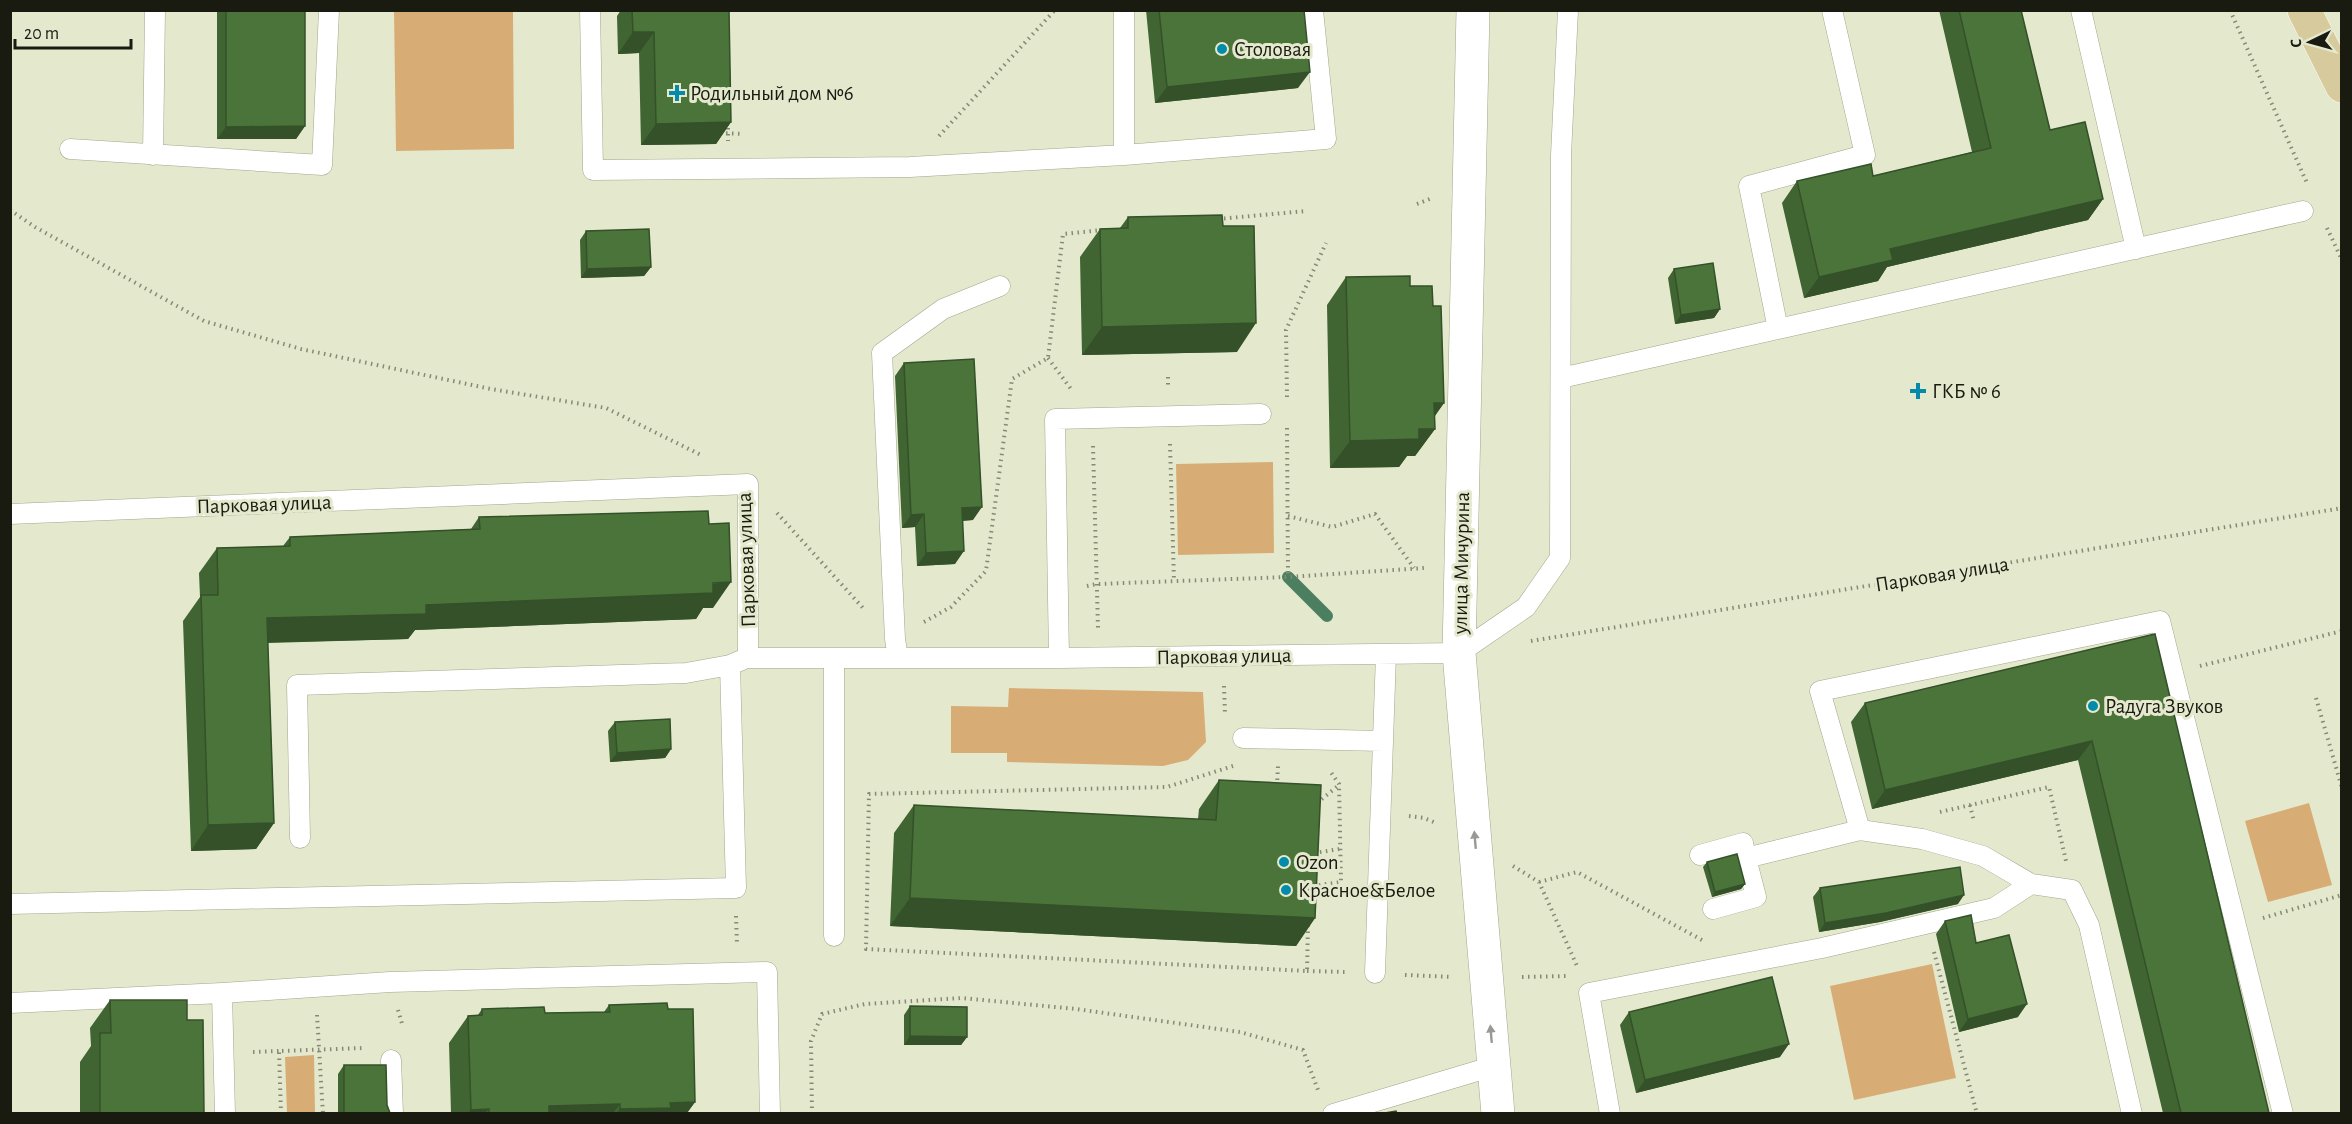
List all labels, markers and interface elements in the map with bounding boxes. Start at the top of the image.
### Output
scale bar [15,12,130,50]
north arrow [2280,12,2340,72]
text: 20 m [24,25,59,43]
text: С [2288,38,2304,48]
place label: Столовая [1234,39,1311,60]
marker: Столовая [1215,42,1229,56]
place label: Родильный дом №6 [690,83,854,104]
marker: Родильный дом №6 [668,84,686,102]
place label: ГКБ № 6 [1932,381,2001,402]
marker: ГКБ № 6 [1909,382,1927,400]
street label: улица Мичурина [1450,491,1473,635]
street label: Парковая улица [196,492,332,517]
street label: Парковая улица [734,492,759,628]
street label: Парковая улица [1874,553,2011,595]
street label: Парковая улица [1156,645,1292,668]
place label: Радуга Звуков [2105,696,2223,717]
marker: Радуга Звуков [2086,699,2100,713]
one-way arrow [1470,830,1480,849]
place label: Ozon [1296,852,1339,873]
marker: Ozon [1277,855,1291,869]
place label: Красное&Белое [1298,880,1435,901]
marker: Красное&Белое [1279,883,1293,897]
one-way arrow [1487,1025,1496,1044]

